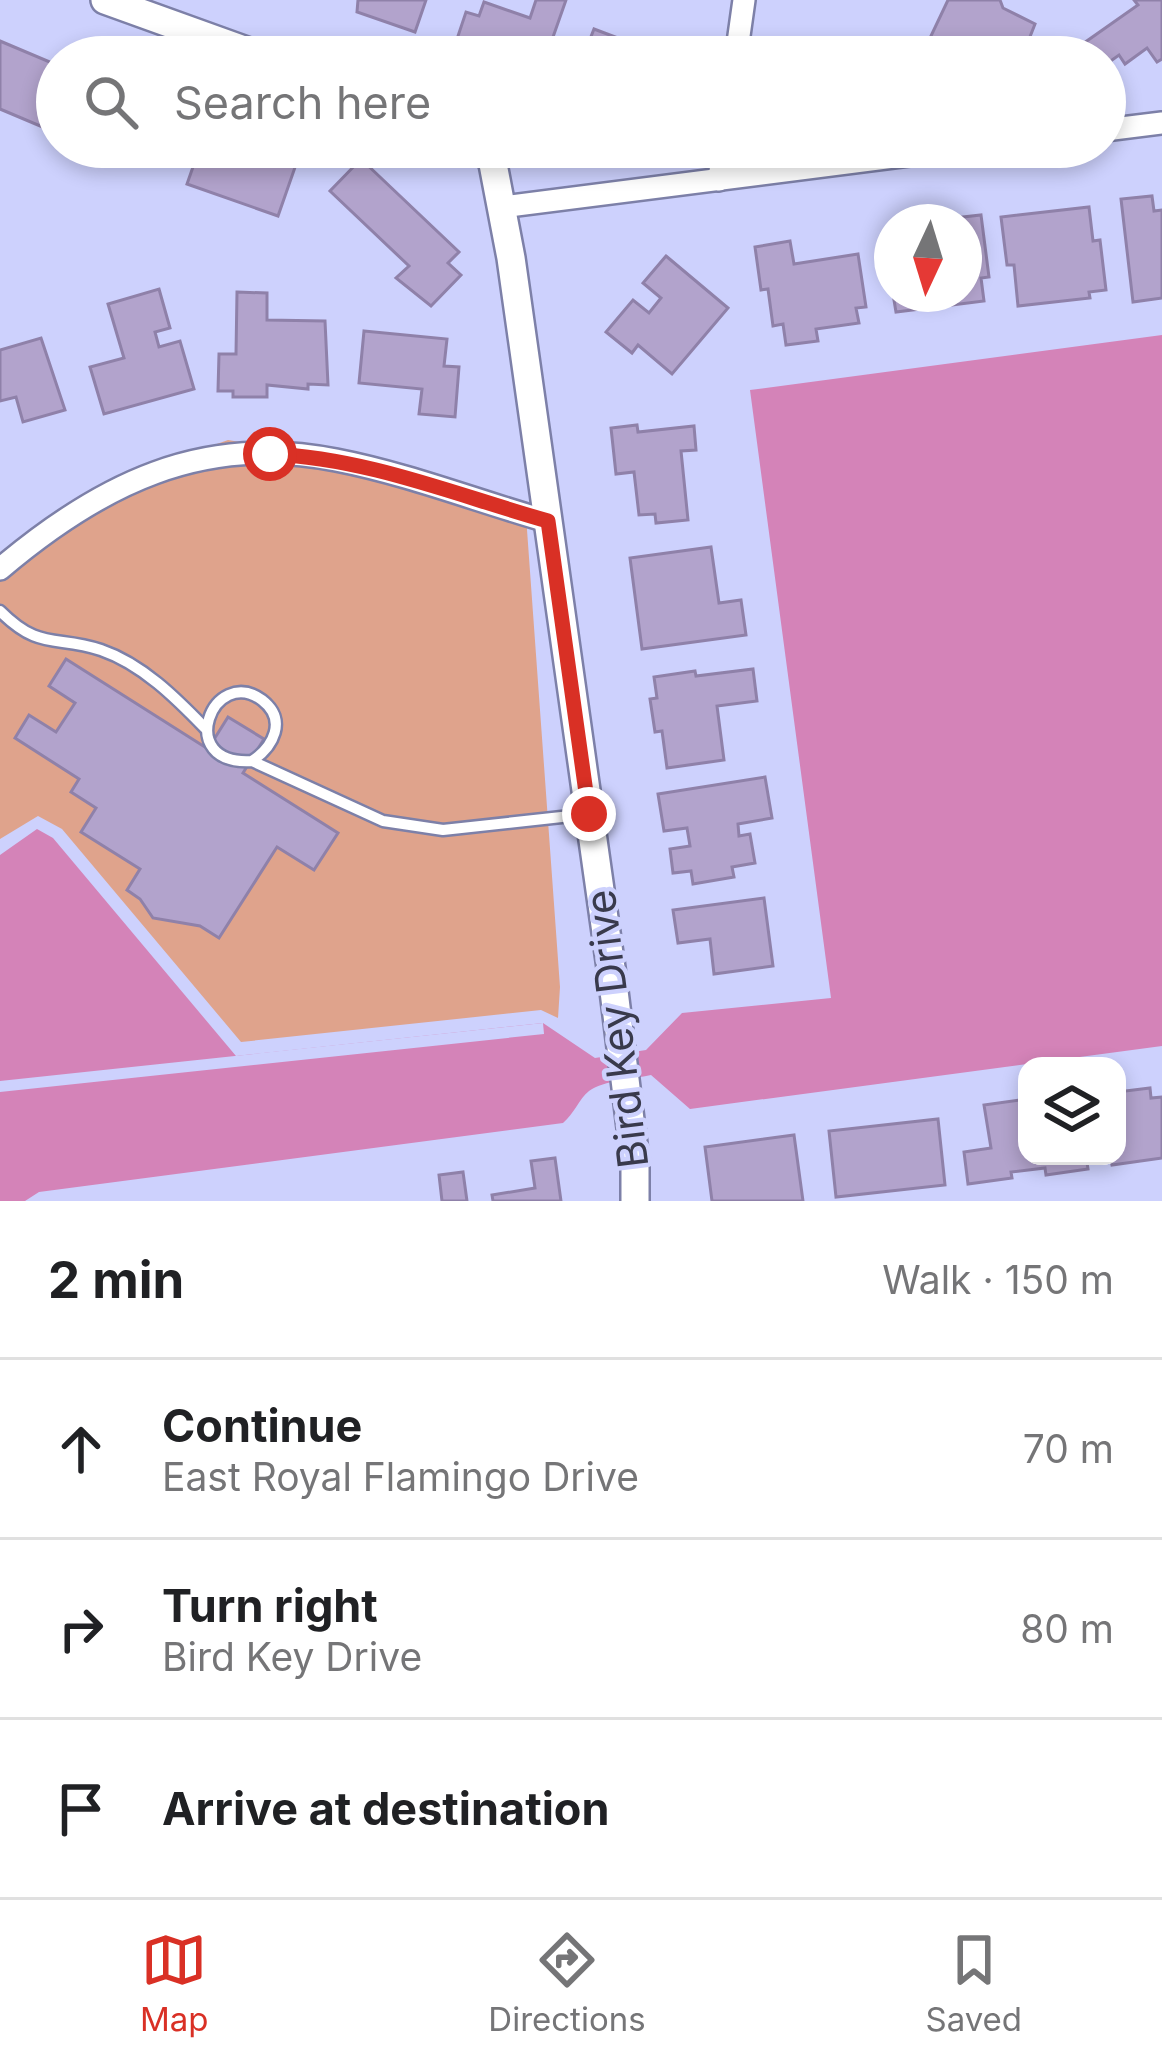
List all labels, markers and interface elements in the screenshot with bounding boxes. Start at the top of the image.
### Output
search box [36,36,1126,168]
icon: search [78,69,144,135]
text: Search here [174,75,431,130]
north arrow [874,204,982,312]
route start [243,427,297,481]
route end [562,787,616,841]
street label: Bird Key Drive [574,887,658,1171]
map controls [1018,1057,1126,1165]
button: layers [1018,1057,1126,1165]
text: 2 min [48,1249,184,1310]
text: Walk · 150 m [882,1256,1114,1303]
text: Continue [162,1398,362,1453]
icon: ahead [48,1416,114,1482]
text: 70 m [1023,1425,1114,1472]
text: East Royal Flamingo Drive [162,1453,639,1500]
text: Turn right [162,1578,378,1633]
icon: right [48,1596,114,1662]
text: 80 m [1020,1605,1114,1652]
text: Bird Key Drive [162,1633,422,1680]
icon: arrive [48,1776,114,1842]
text: Arrive at destination [162,1781,609,1836]
tab: Map [140,1927,208,2039]
tab: Directions [488,1927,646,2039]
tab: Saved [925,1927,1022,2039]

